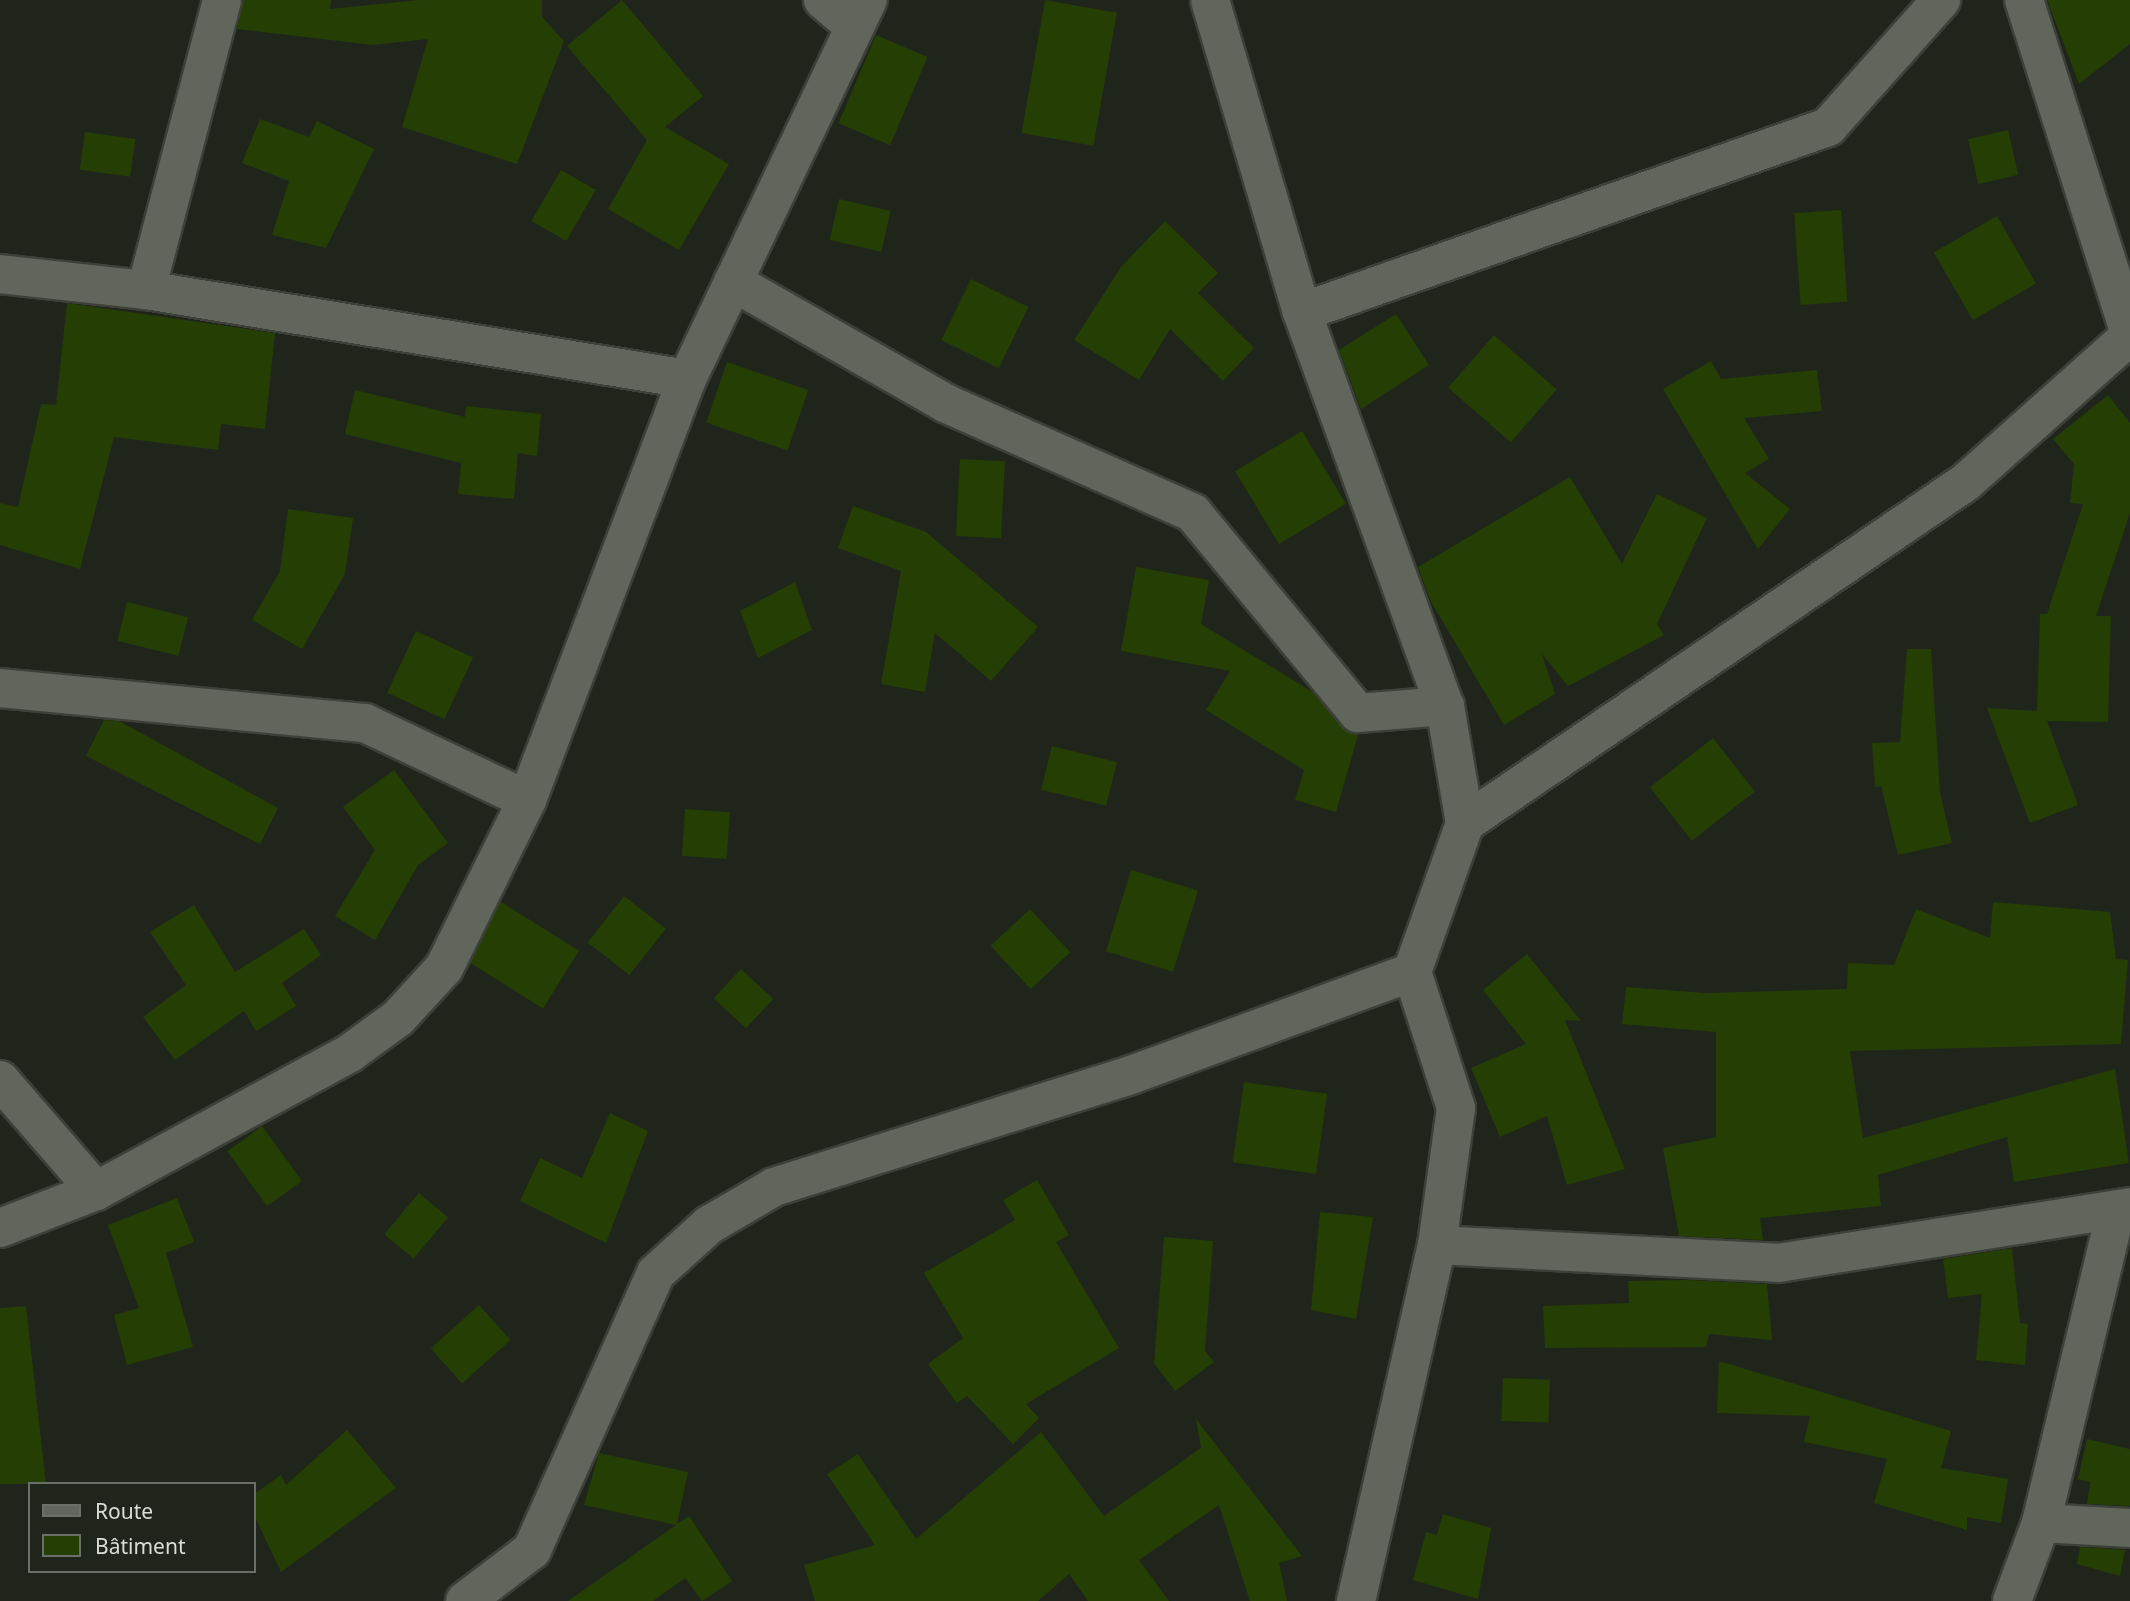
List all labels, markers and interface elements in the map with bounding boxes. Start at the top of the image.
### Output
legend [28,1482,256,1573]
text: Route [95,1497,153,1525]
text: Bâtiment [95,1532,185,1560]

